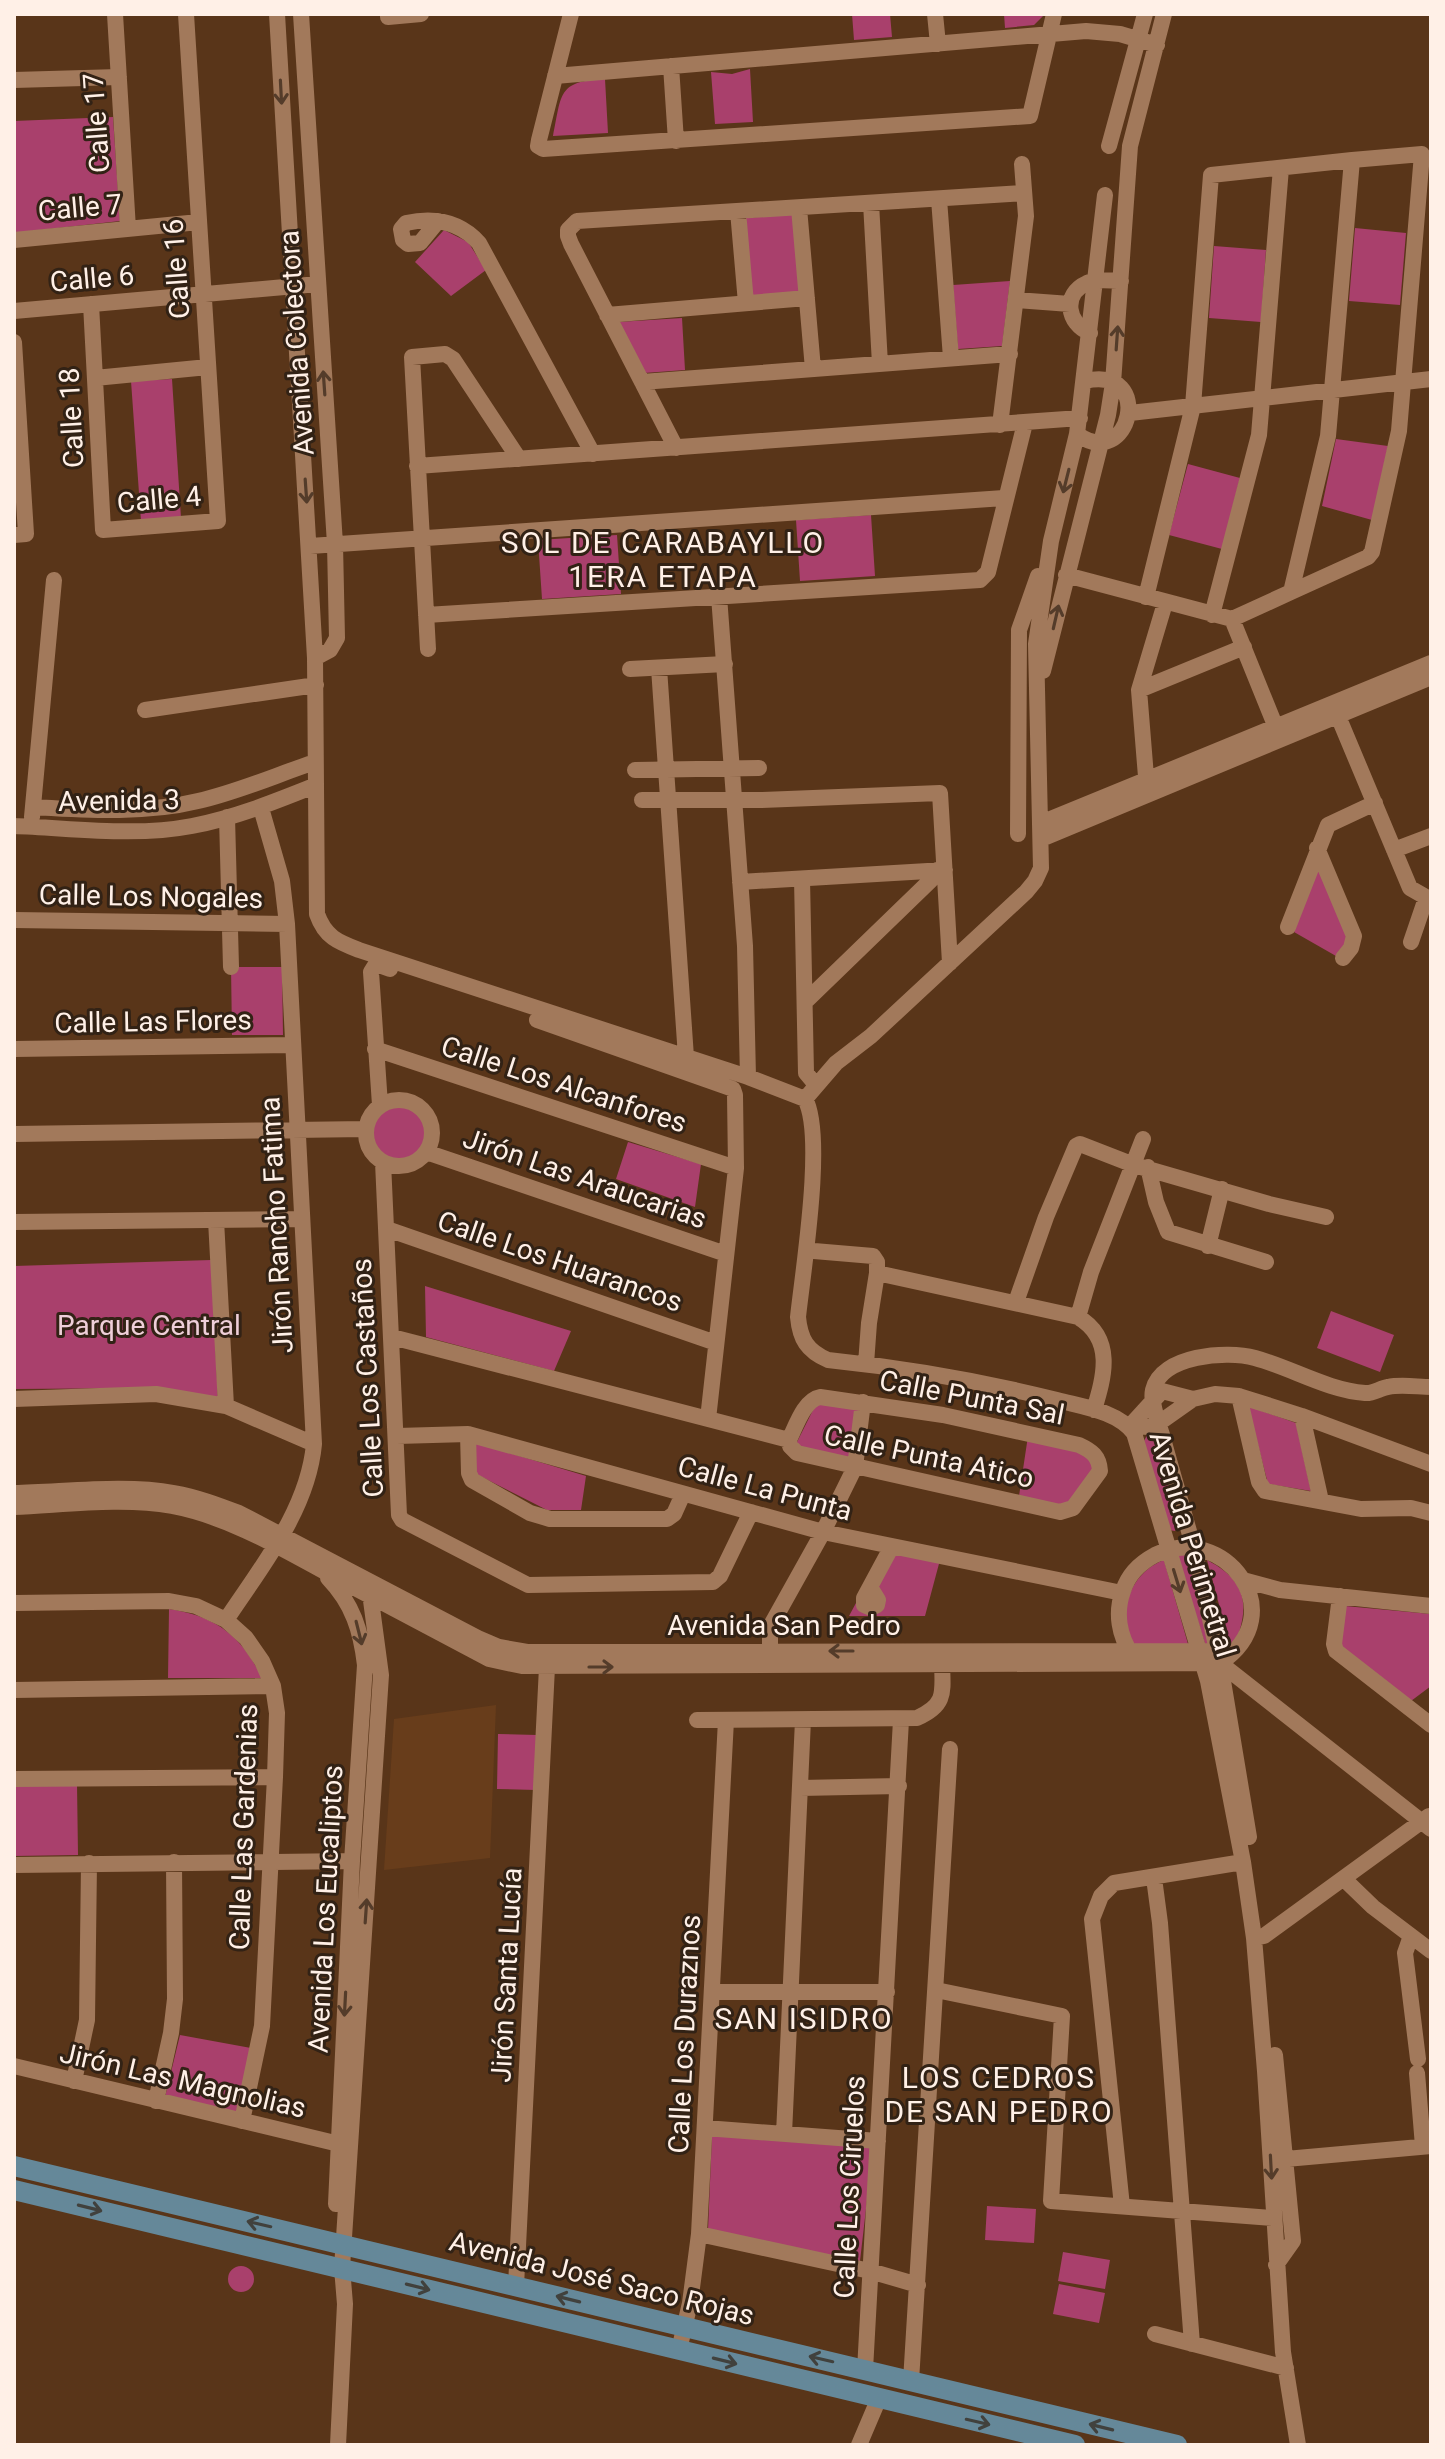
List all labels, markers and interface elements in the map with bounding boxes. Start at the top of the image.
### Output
street label: Calle 17 [77,72,116,174]
one-way arrow [274,78,289,105]
street label: Calle 7 [36,187,124,228]
street label: Calle 16 [157,218,196,320]
street label: Avenida Colectora [272,229,321,457]
street label: Calle 6 [48,258,136,299]
one-way arrow [1110,325,1125,352]
street label: Calle 18 [52,367,91,469]
one-way arrow [316,370,331,397]
one-way arrow [1057,468,1072,493]
one-way arrow [299,477,314,504]
street label: Calle 4 [115,479,203,520]
district label: SOL DE CARABAYLLO 1ERA ETAPA [501,525,825,594]
one-way arrow [1049,605,1064,630]
street label: Avenida 3 [58,783,180,818]
street label: Calle Los Nogales [39,878,263,915]
street label: Calle Las Flores [54,1003,252,1040]
street label: Calle Los Alcanfores [437,1029,691,1140]
street label: Jirón Rancho Fatima [253,1096,300,1354]
street label: Jirón Las Araucarias [459,1121,711,1236]
street label: Calle Los Huarancos [433,1204,687,1319]
street label: Calle Los Castaños [345,1258,390,1498]
park label: Parque Central [57,1309,241,1342]
street label: Calle Punta Sal [877,1363,1067,1432]
street label: Calle Punta Atico [821,1418,1037,1495]
street label: Avenida Perimetral [1143,1427,1243,1661]
street label: Calle La Punta [674,1449,856,1528]
one-way arrow [1170,1567,1185,1593]
street label: Avenida San Pedro [667,1609,901,1642]
one-way arrow [353,1619,368,1645]
one-way arrow [828,1643,855,1659]
one-way arrow [587,1659,614,1674]
street label: Calle Las Gardenias [223,1703,264,1951]
street label: Avenida Los Eucaliptos [301,1764,350,2054]
street label: Jirón Santa Lucía [484,1867,529,2083]
one-way arrow [359,1898,374,1925]
street label: Calle Los Duraznos [662,1914,707,2154]
one-way arrow [338,1990,353,2017]
district label: SAN ISIDRO [714,2001,894,2036]
street label: Jirón Las Magnolias [57,2036,309,2125]
district label: LOS CEDROS DE SAN PEDRO [884,2060,1114,2129]
street label: Calle Los Ciruelos [827,2075,872,2299]
one-way arrow [1263,2153,1278,2180]
one-way arrow [76,2201,102,2216]
one-way arrow [246,2216,272,2231]
street label: Avenida José Saco Rojas [446,2225,758,2332]
one-way arrow [404,2280,430,2295]
one-way arrow [556,2290,582,2305]
one-way arrow [809,2351,834,2366]
one-way arrow [712,2354,737,2369]
one-way arrow [964,2415,990,2430]
one-way arrow [1089,2418,1114,2433]

